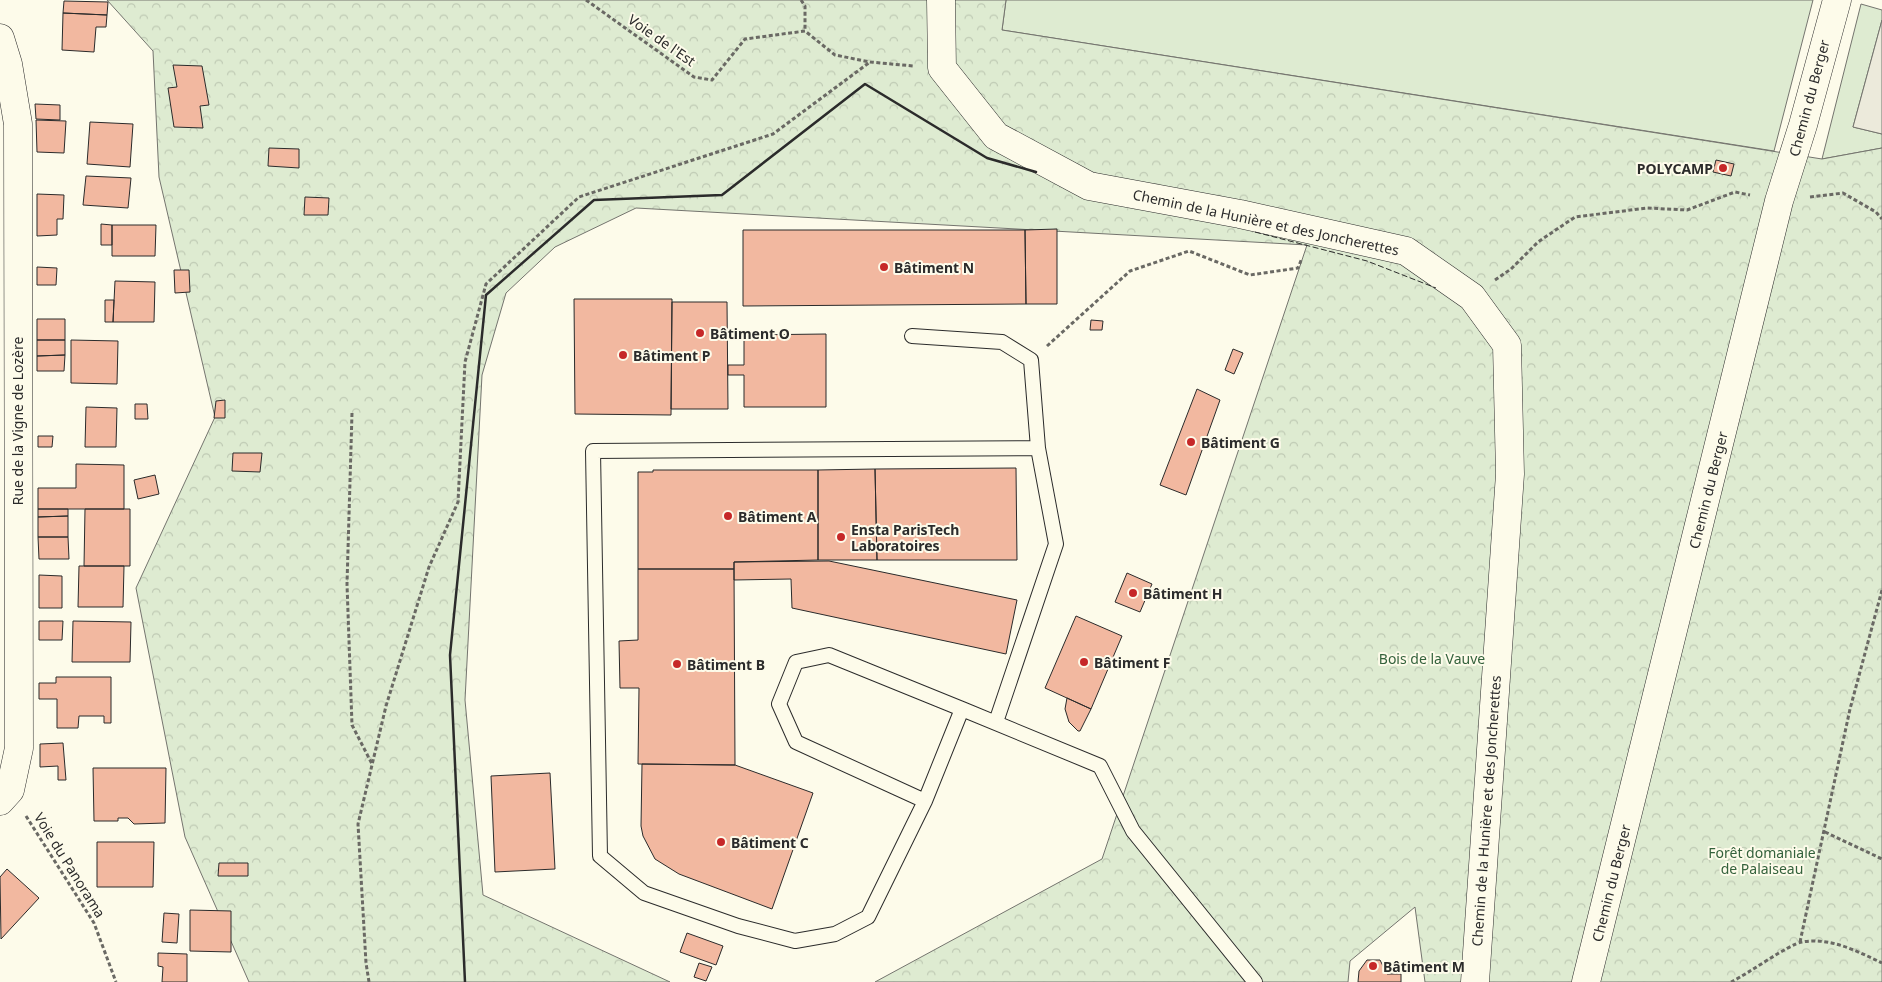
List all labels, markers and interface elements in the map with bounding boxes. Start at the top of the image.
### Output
street label: Voie de l'Est [625,10,699,70]
street label: Chemin du Berger [1784,37,1834,159]
place label: POLYCAMP [1637,159,1713,178]
marker: POLYCAMP [1717,162,1729,174]
street label: Chemin de la Hunière et des Joncherettes [1131,184,1401,260]
place label: Bâtiment N [894,258,974,277]
marker: Bâtiment N [878,261,890,273]
place label: Bâtiment O [710,324,790,343]
marker: Bâtiment O [694,327,706,339]
street label: Rue de la Vigne de Lozère [8,337,27,505]
place label: Bâtiment P [633,346,711,365]
marker: Bâtiment P [617,349,629,361]
street label: Chemin du Berger [1684,429,1732,551]
place label: Bâtiment G [1201,433,1280,452]
marker: Bâtiment G [1185,436,1197,448]
place label: Bâtiment A [738,507,817,526]
marker: Bâtiment A [722,510,734,522]
place label: Ensta ParisTech Laboratoires [851,520,959,555]
marker: Ensta ParisTech Laboratoires [835,531,847,543]
place label: Bâtiment H [1143,584,1223,603]
marker: Bâtiment H [1127,587,1139,599]
park label: Bois de la Vauve [1379,649,1485,668]
place label: Bâtiment F [1094,653,1170,672]
place label: Bâtiment B [687,655,765,674]
marker: Bâtiment F [1078,656,1090,668]
marker: Bâtiment B [671,658,683,670]
street label: Chemin de la Hunière et des Joncherettes [1467,675,1505,947]
street label: Voie du Panorama [30,809,110,921]
street label: Chemin du Berger [1587,822,1635,944]
place label: Bâtiment C [731,833,809,852]
marker: Bâtiment C [715,836,727,848]
park label: Forêt domaniale de Palaiseau [1708,843,1816,878]
place label: Bâtiment M [1383,957,1465,976]
marker: Bâtiment M [1367,960,1379,972]

